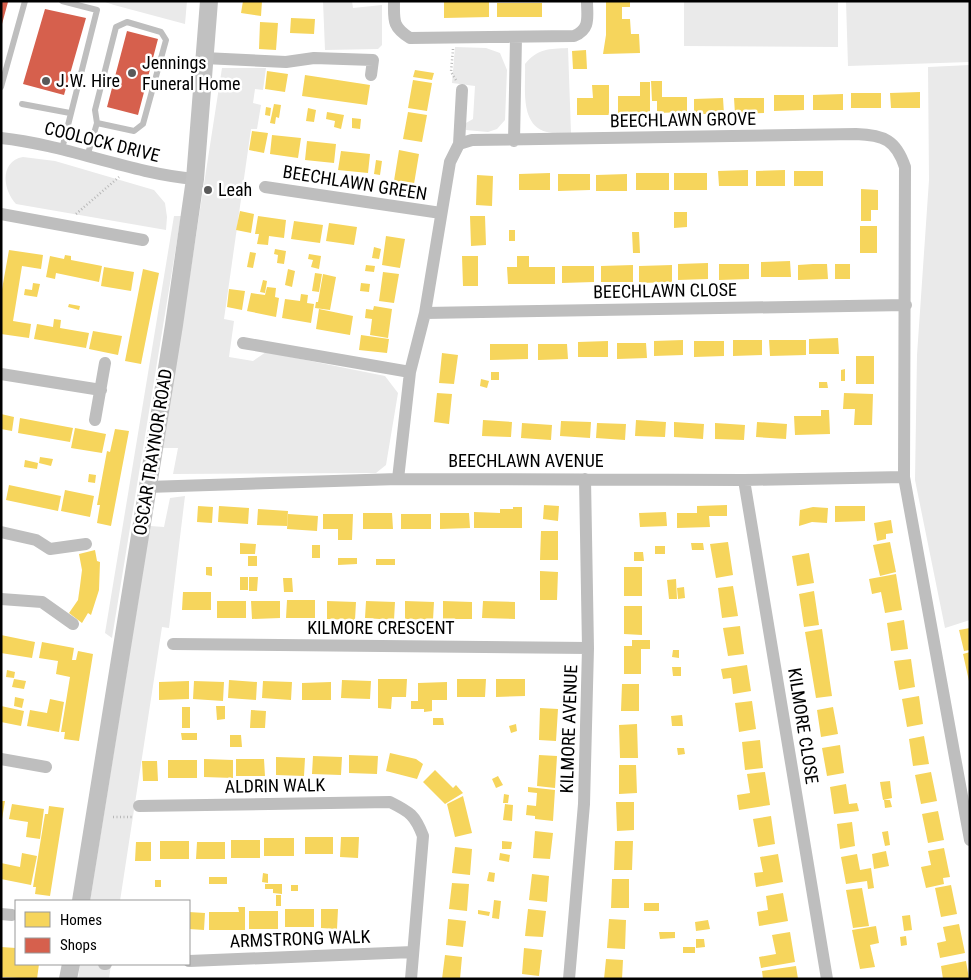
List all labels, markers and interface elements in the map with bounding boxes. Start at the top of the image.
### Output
place label: Jennings Funeral Home [142,52,241,94]
marker: Jennings Funeral Home [126,67,138,79]
place label: J.W. Hire [56,70,120,91]
marker: J.W. Hire [40,75,52,87]
street label: BEECHLAWN GROVE [610,108,756,131]
street label: COOLOCK DRIVE [42,117,162,166]
street label: BEECHLAWN GREEN [281,161,429,204]
place label: Leah [218,179,252,200]
marker: Leah [202,184,214,196]
street label: BEECHLAWN CLOSE [593,279,737,302]
street label: OSCAR TRAYNOR ROAD [129,367,176,537]
street label: BEECHLAWN AVENUE [448,450,604,471]
street label: KILMORE CRESCENT [307,617,455,638]
street label: KILMORE AVENUE [556,664,581,794]
street label: KILMORE CLOSE [784,666,823,785]
street label: ALDRIN WALK [224,774,326,797]
legend [15,900,190,965]
text: Homes [60,911,102,929]
street label: ARMSTRONG WALK [229,926,371,951]
text: Shops [60,936,97,954]

